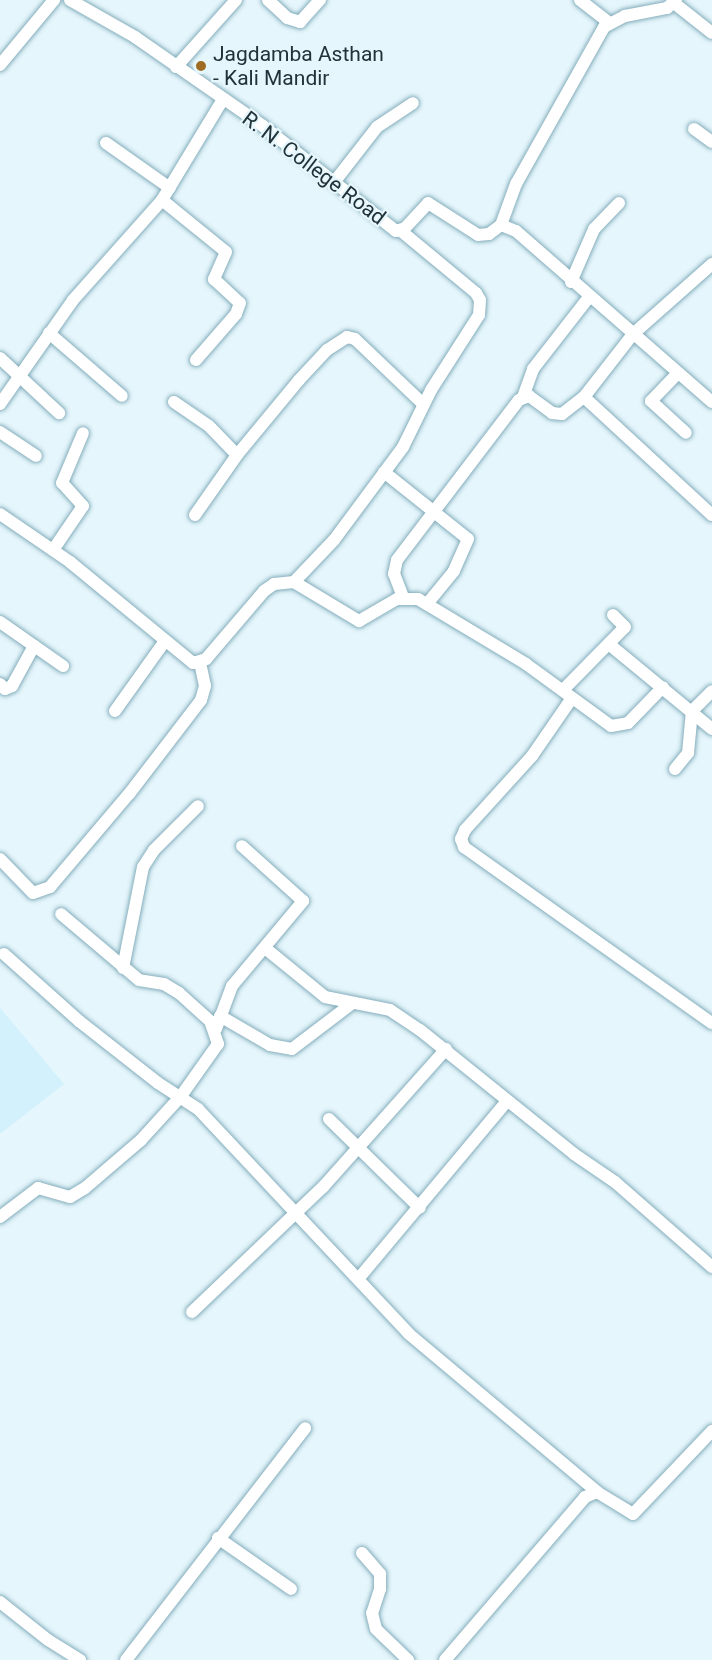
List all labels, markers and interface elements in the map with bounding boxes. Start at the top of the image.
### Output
place label: Jagdamba Asthan - Kali Mandir [213,41,384,91]
marker: Jagdamba Asthan - Kali Mandir [194,59,208,73]
street label: R. N. College Road [237,106,391,230]

